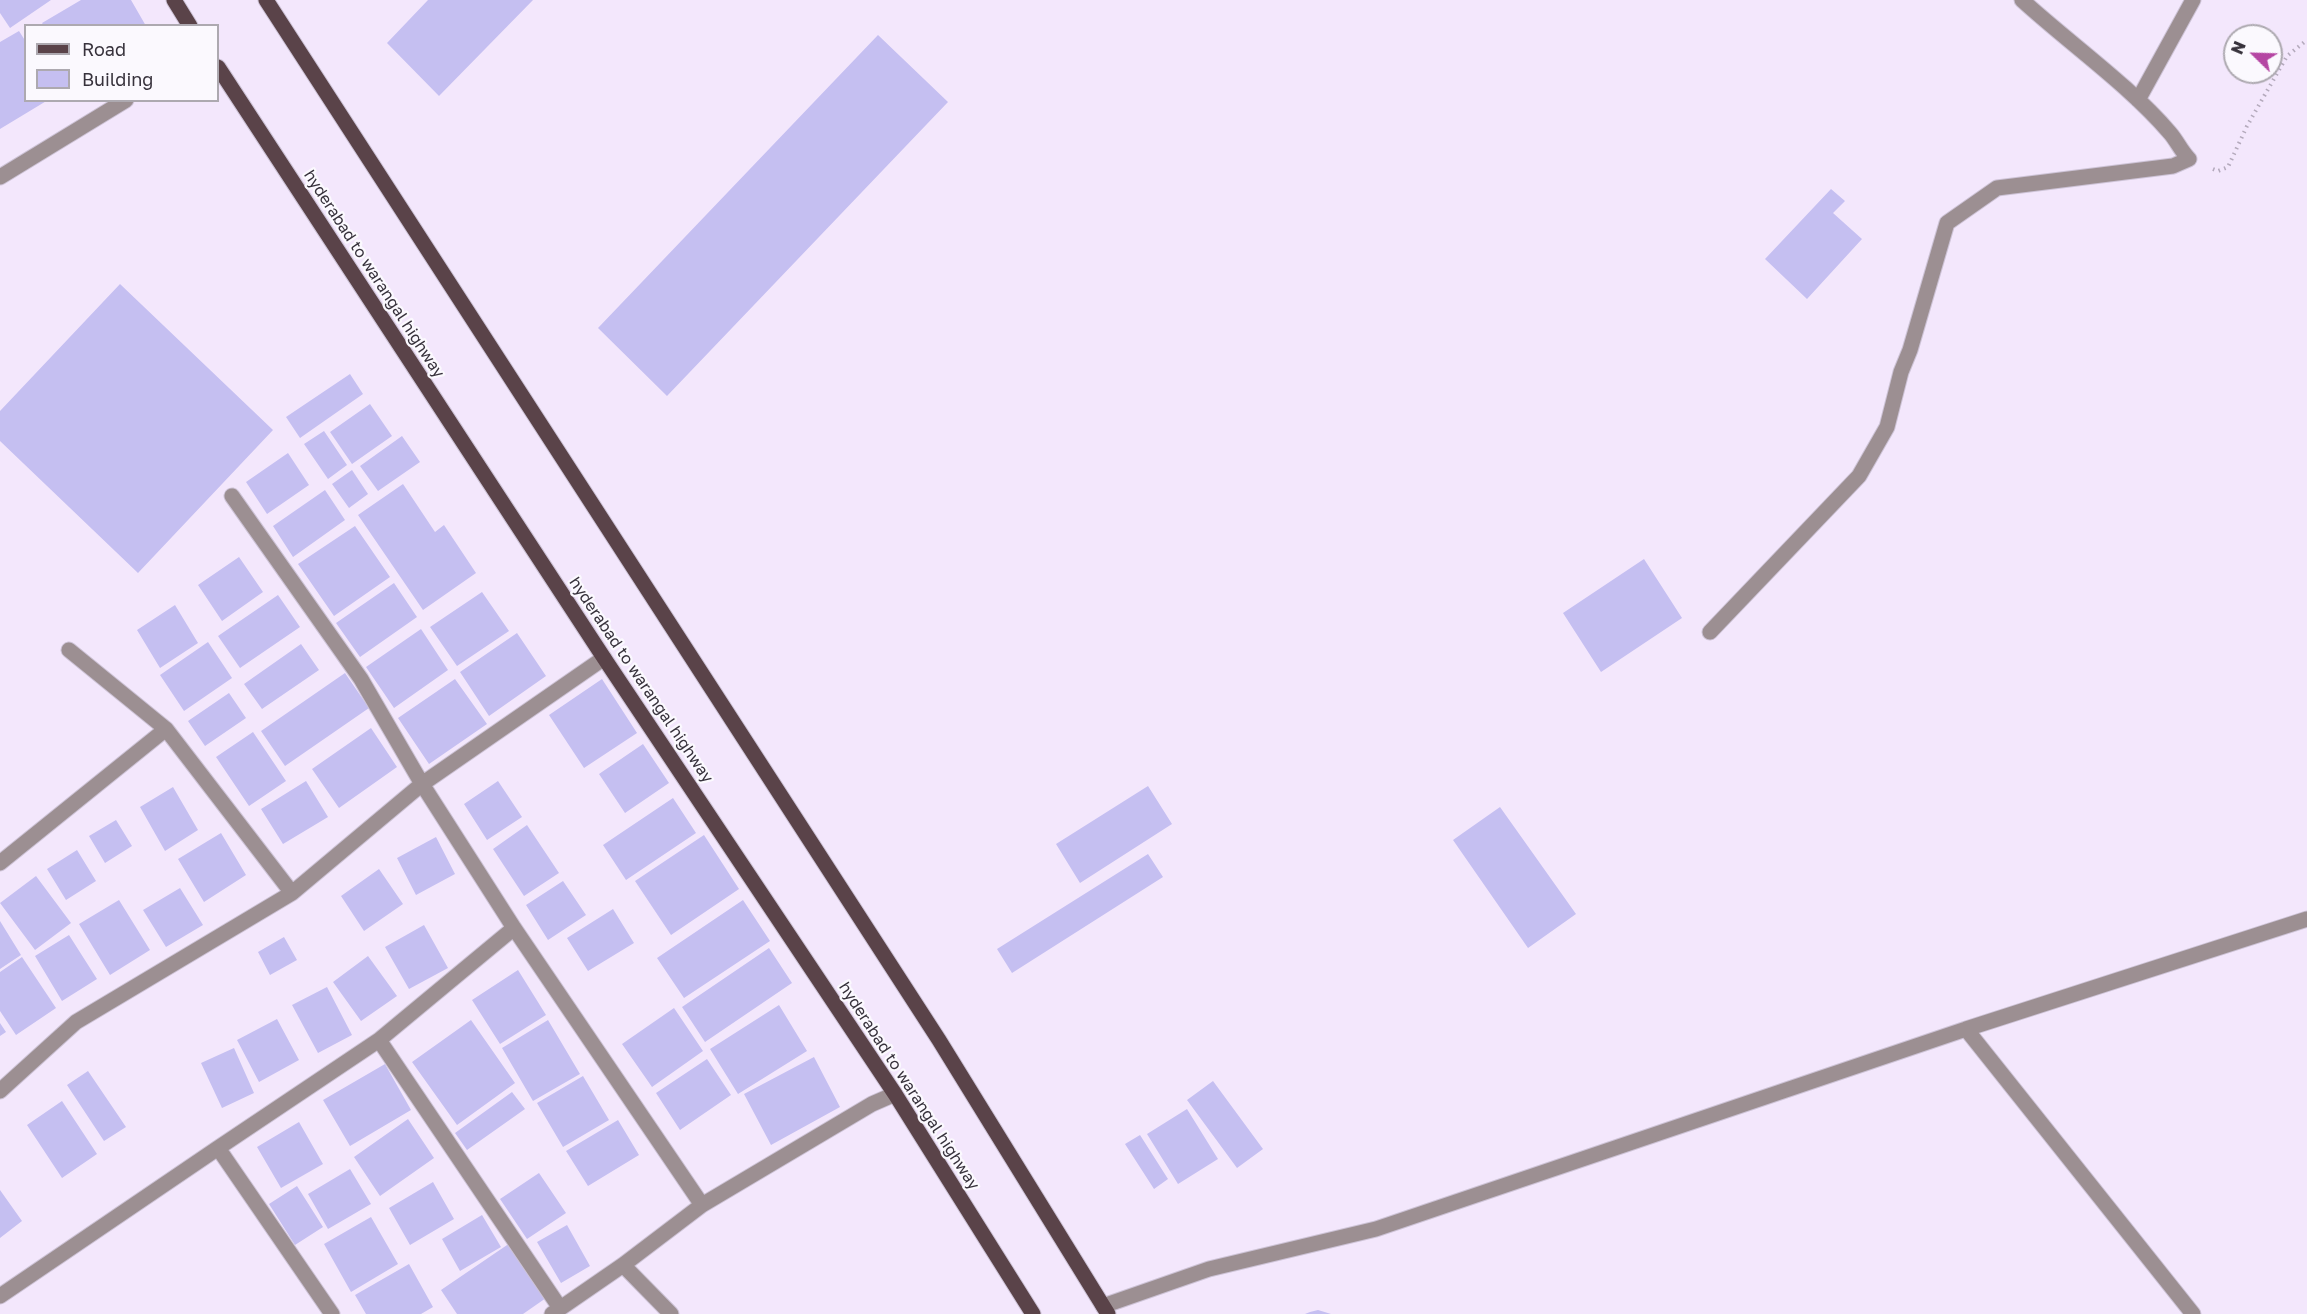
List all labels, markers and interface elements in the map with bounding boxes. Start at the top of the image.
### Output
legend [24,24,219,102]
north arrow [2223,24,2283,84]
text: Road [82,38,126,60]
text: N [2227,38,2250,57]
text: Building [82,68,153,90]
street label: hyderabad to warangal highway [300,167,448,381]
street label: hyderabad to warangal highway [565,574,717,786]
street label: hyderabad to warangal highway [835,979,983,1193]

